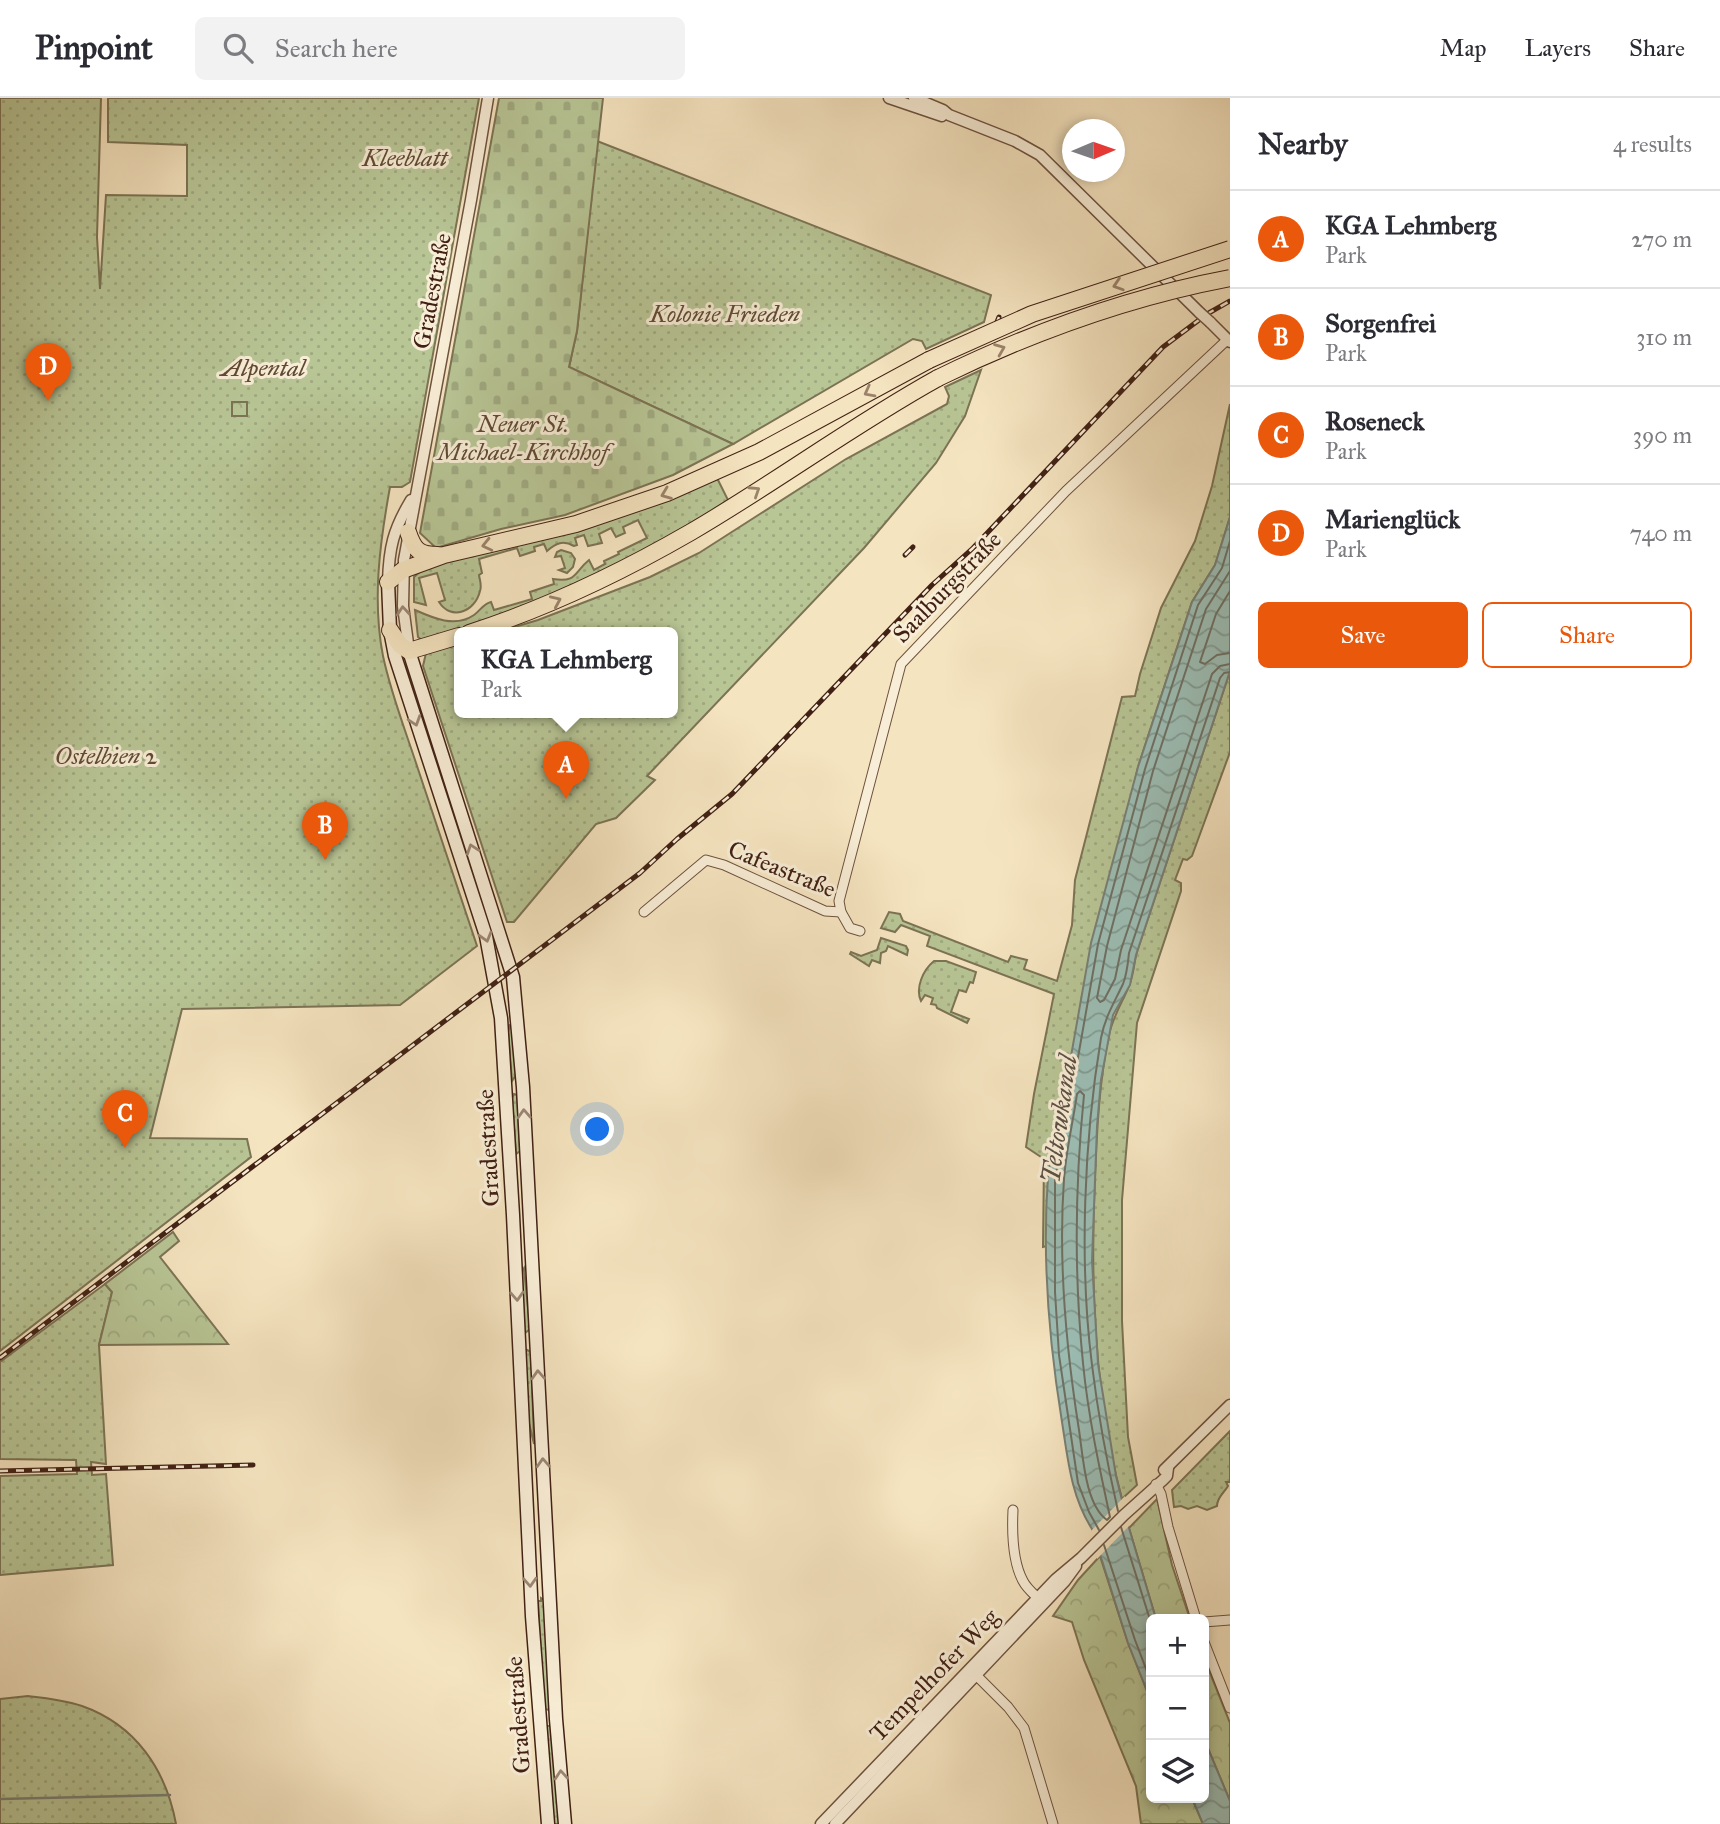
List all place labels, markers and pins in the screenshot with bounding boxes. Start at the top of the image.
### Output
pin: D [25,343,71,401]
pin: A [543,741,589,799]
pin: B [302,802,348,860]
pin: C [102,1090,148,1148]

